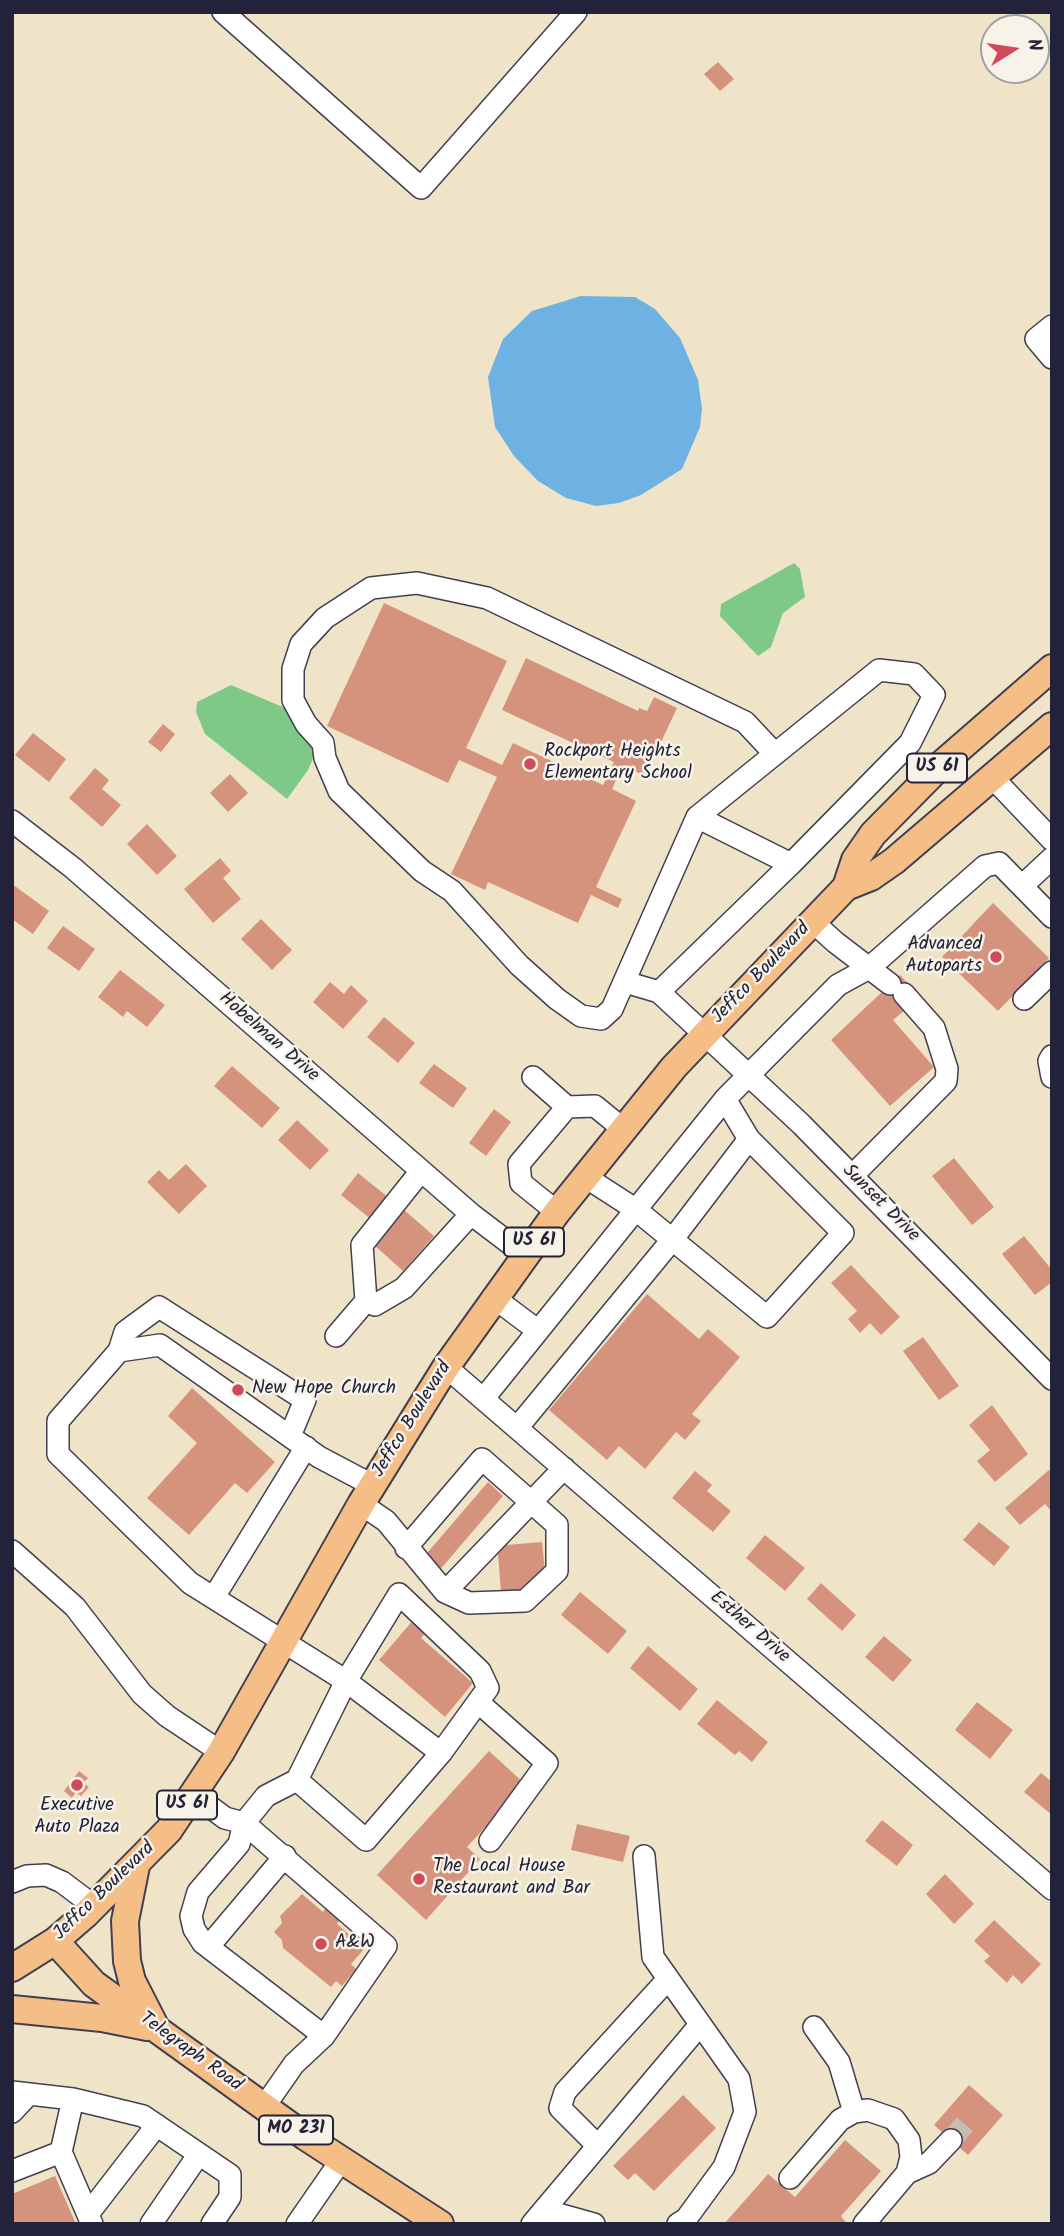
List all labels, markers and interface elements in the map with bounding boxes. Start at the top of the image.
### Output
north arrow [980,14,1050,84]
text: N [1018,36,1050,54]
place label: Rockport Heights Elementary School [544,742,692,786]
road number: US 61 [907,754,967,782]
marker: Rockport Heights Elementary School [522,756,538,772]
street label: Jeffco Boulevard [708,919,816,1029]
place label: Advanced Autoparts [906,935,982,979]
marker: Advanced Autoparts [988,949,1004,965]
street label: Hobelman Drive [213,988,323,1088]
street label: Sunset Drive [836,1160,924,1248]
road number: US 61 [504,1227,564,1256]
street label: Jeffco Boulevard [368,1358,458,1482]
place label: New Hope Church [252,1379,396,1401]
marker: New Hope Church [230,1382,246,1398]
street label: Esther Drive [704,1587,794,1669]
marker: Executive Auto Plaza [69,1777,85,1793]
road number: US 61 [157,1790,217,1819]
place label: Executive Auto Plaza [34,1796,120,1840]
street label: Jeffco Boulevard [50,1838,160,1946]
place label: The Local House Restaurant and Bar [433,1857,590,1901]
marker: The Local House Restaurant and Bar [411,1871,427,1887]
place label: A&W [335,1933,375,1955]
marker: A&W [313,1936,329,1952]
street label: Telegraph Road [134,2008,246,2098]
road number: MO 231 [259,2116,333,2144]

